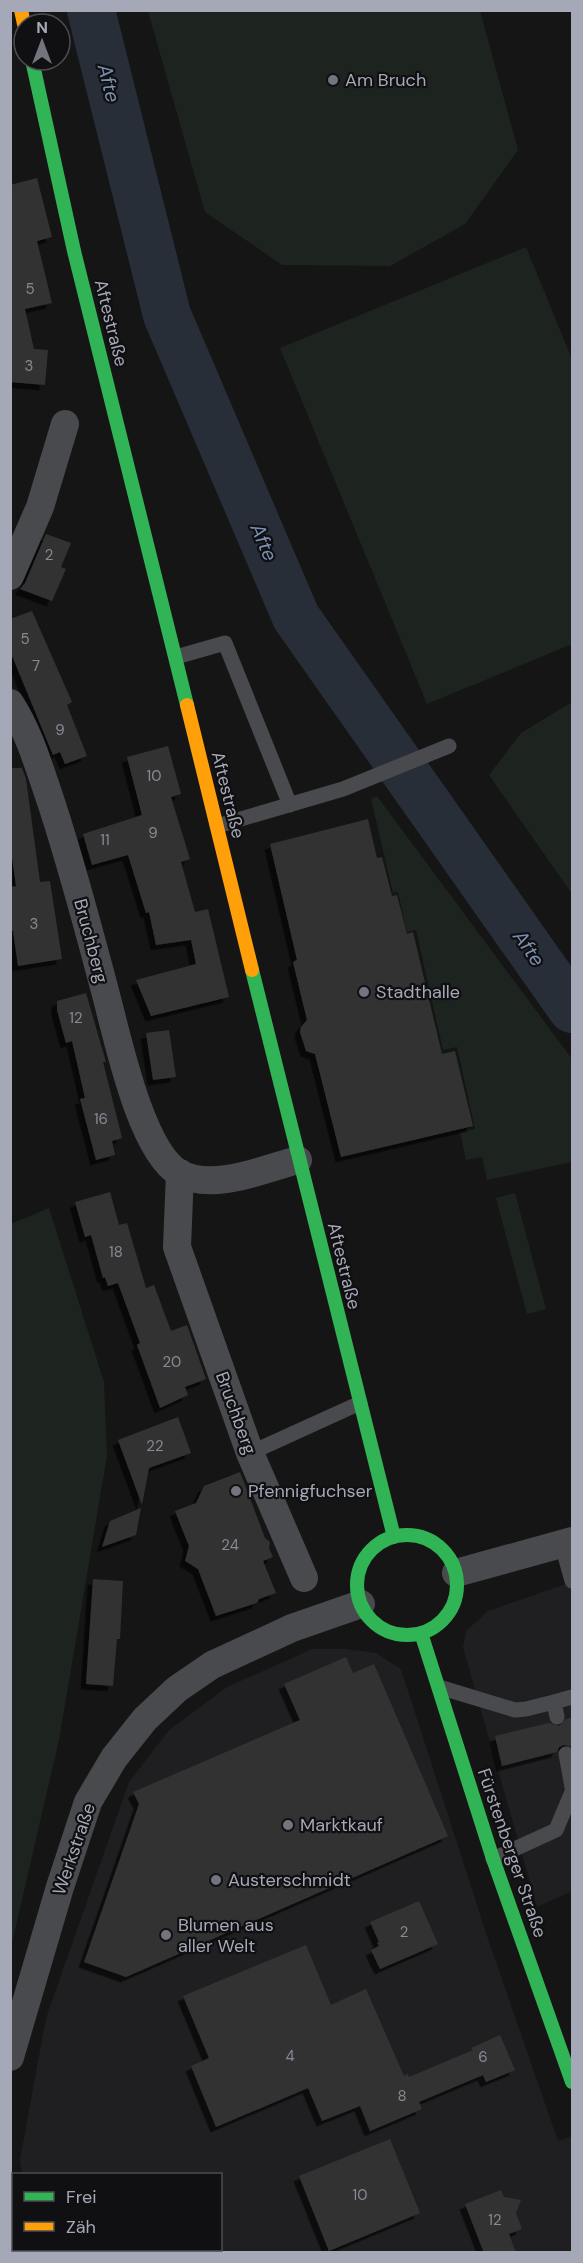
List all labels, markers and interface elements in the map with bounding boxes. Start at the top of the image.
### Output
north arrow [12,12,72,72]
text: N [36,17,48,38]
water label: Afte [91,60,126,105]
place label: Am Bruch [345,68,426,92]
marker: Am Bruch [326,73,340,87]
street label: Aftestraße [89,277,133,369]
house number: 5 [25,279,35,299]
house number: 3 [25,356,33,376]
water label: Afte [244,518,284,565]
house number: 2 [45,545,53,565]
house number: 5 [20,629,30,649]
house number: 7 [32,656,40,676]
house number: 9 [55,720,65,740]
street label: Aftestraße [206,749,250,841]
house number: 10 [147,766,161,786]
house number: 9 [148,823,158,843]
house number: 11 [100,830,110,850]
street label: Bruchberg [68,896,114,986]
house number: 3 [30,914,38,934]
water label: Afte [507,924,551,971]
place label: Stadthalle [376,980,460,1004]
marker: Stadthalle [357,985,371,999]
house number: 12 [69,1008,83,1028]
house number: 16 [94,1109,108,1129]
street label: Aftestraße [322,1220,366,1312]
house number: 18 [109,1242,123,1262]
house number: 20 [163,1352,181,1372]
street label: Bruchberg [210,1368,262,1458]
house number: 22 [146,1436,164,1456]
place label: Pfennigfuchser [248,1479,373,1503]
marker: Pfennigfuchser [229,1484,243,1498]
house number: 24 [221,1535,239,1555]
street label: Fürstenberger Straße [472,1765,552,1941]
street label: Werkstraße [47,1800,101,1898]
place label: Marktkauf [300,1813,383,1837]
marker: Marktkauf [281,1818,295,1832]
place label: Austerschmidt [228,1868,351,1892]
marker: Austerschmidt [209,1873,223,1887]
place label: Blumen aus aller Welt [178,1913,274,1958]
house number: 2 [400,1922,408,1942]
marker: Blumen aus aller Welt [159,1928,173,1942]
house number: 4 [285,2046,295,2066]
house number: 6 [478,2047,488,2067]
house number: 8 [397,2086,407,2106]
legend [12,2173,222,2251]
text: Frei [66,2185,97,2209]
house number: 10 [353,2185,367,2205]
house number: 12 [488,2210,502,2230]
text: Zäh [66,2215,96,2239]

